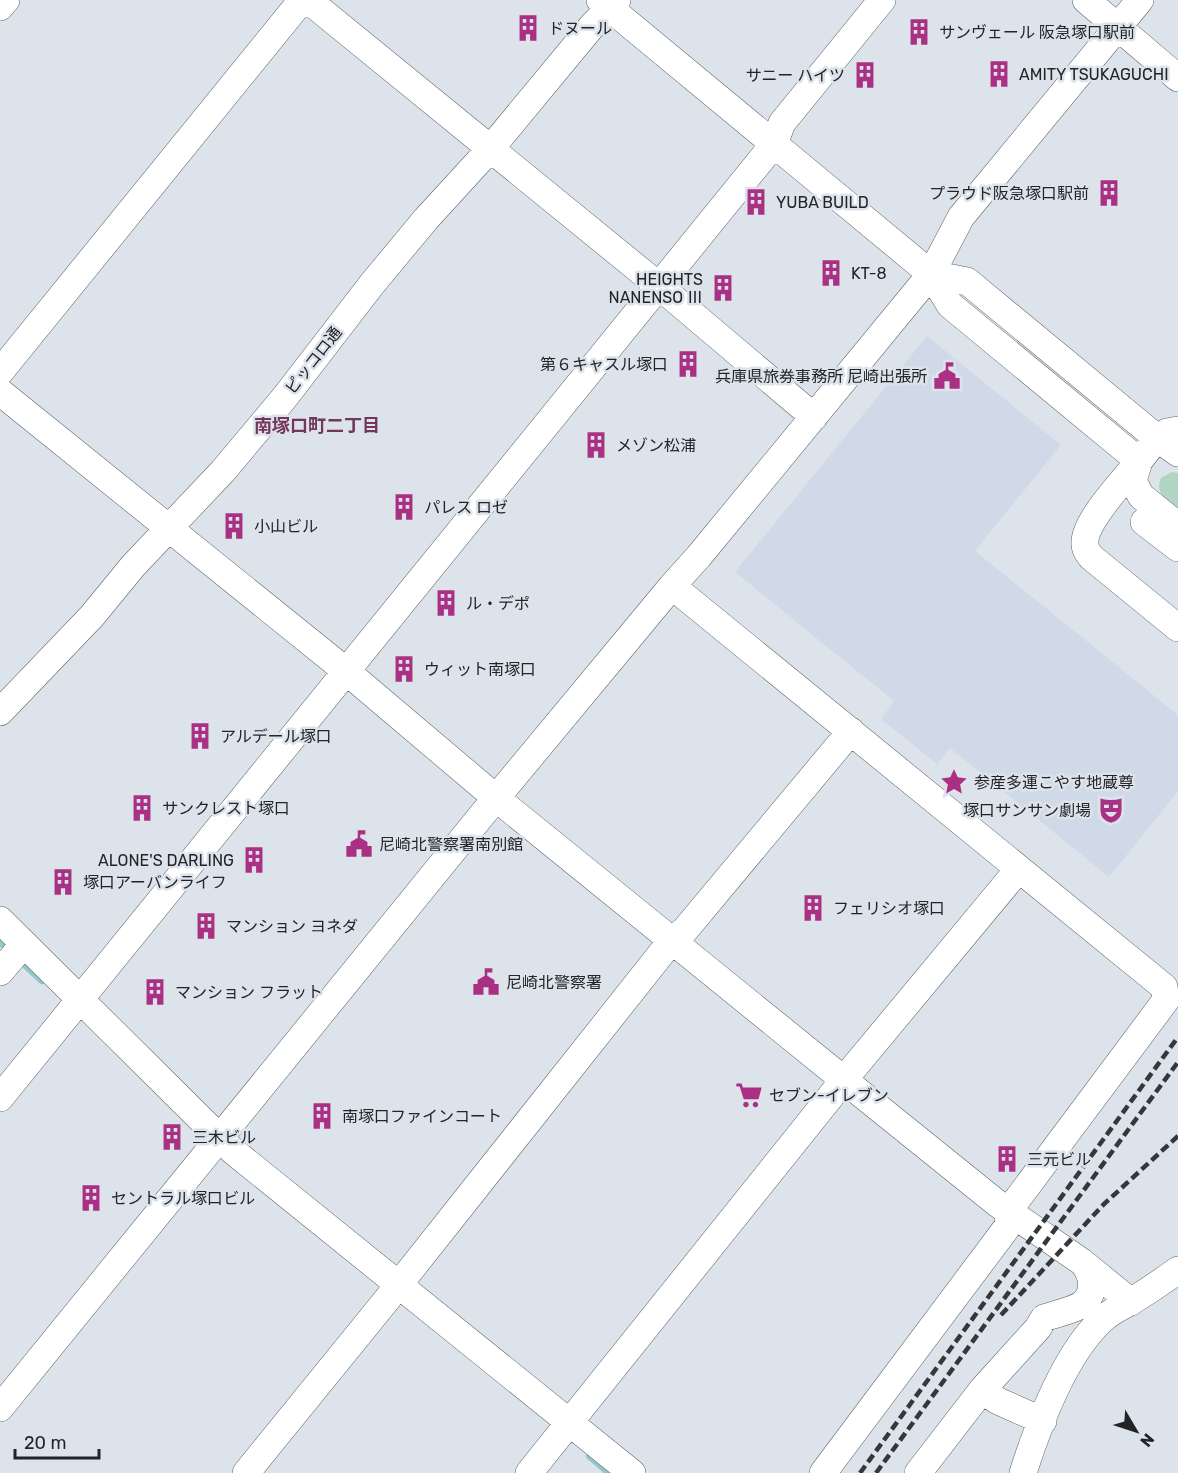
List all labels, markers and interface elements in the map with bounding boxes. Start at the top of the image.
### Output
building icon: ドヌール [513,13,543,43]
building icon: サンヴェール 阪急塚口駅前 [904,17,934,47]
place label: ドヌール [548,19,612,38]
place label: サンヴェール 阪急塚口駅前 [939,23,1135,42]
building icon: AMITY TSUKAGUCHI [984,59,1014,89]
building icon: サニー ハイツ [850,60,880,90]
place label: AMITY TSUKAGUCHI [1019,65,1169,84]
place label: サニー ハイツ [745,66,845,85]
building icon: プラウド阪急塚口駅前 [1094,178,1124,208]
place label: プラウド阪急塚口駅前 [929,184,1089,203]
building icon: YUBA BUILD [741,187,771,217]
place label: YUBA BUILD [776,193,869,212]
building icon: KT-8 [816,258,846,288]
place label: KT-8 [851,264,887,283]
place label: HEIGHTS NANENSO Ⅲ [609,270,703,307]
building icon: HEIGHTS NANENSO Ⅲ [708,273,738,303]
street label: ピッコロ通 [281,323,346,398]
building icon: 第６キャスル塚口 [673,349,703,379]
place label: 第６キャスル塚口 [540,355,668,374]
public building icon: 兵庫県旅券事務所 尼崎出張所 [932,361,962,391]
place label: 兵庫県旅券事務所 尼崎出張所 [715,367,927,386]
district label: 南塚口町二丁目 [254,415,380,437]
building icon: メゾン松浦 [581,430,611,460]
place label: メゾン松浦 [616,436,696,455]
building icon: パレス ロゼ [389,492,419,522]
place label: パレス ロゼ [424,498,508,517]
building icon: 小山ビル [219,511,249,541]
place label: 小山ビル [254,517,318,536]
building icon: ル・デポ [431,588,461,618]
place label: ル・デポ [466,594,530,613]
building icon: ウィット南塚口 [389,654,419,684]
place label: ウィット南塚口 [424,660,536,679]
building icon: アルデール塚口 [185,721,215,751]
place label: アルデール塚口 [220,727,332,746]
place icon: 参産多運こやす地蔵尊 [939,767,969,797]
place label: 参産多運こやす地蔵尊 [974,773,1134,792]
building icon: サンクレスト塚口 [127,793,157,823]
theatre icon: 塚口サンサン劇場 [1096,795,1126,825]
place label: サンクレスト塚口 [162,799,290,818]
place label: 塚口サンサン劇場 [963,801,1091,820]
public building icon: 尼崎北警察署南別館 [344,829,374,859]
place label: 尼崎北警察署南別館 [379,835,523,854]
building icon: ALONE'S DARLING [239,845,269,875]
place label: ALONE'S DARLING [98,851,234,870]
building icon: 塚口アーバンライフ [48,867,78,897]
place label: 塚口アーバンライフ [83,873,227,892]
building icon: フェリシオ塚口 [798,893,828,923]
place label: フェリシオ塚口 [833,899,945,918]
building icon: マンション ヨネダ [191,911,221,941]
place label: マンション ヨネダ [226,917,358,936]
public building icon: 尼崎北警察署 [471,967,501,997]
place label: 尼崎北警察署 [506,973,602,992]
building icon: マンション フラット [140,977,170,1007]
place label: マンション フラット [175,983,323,1002]
supermarket icon: セブン-イレブン [734,1080,764,1110]
place label: セブン-イレブン [769,1086,889,1105]
building icon: 南塚口ファインコート [307,1101,337,1131]
place label: 南塚口ファインコート [342,1107,502,1126]
building icon: 三木ビル [157,1122,187,1152]
place label: 三木ビル [192,1128,256,1147]
building icon: 三元ビル [992,1144,1022,1174]
place label: 三元ビル [1027,1150,1091,1169]
building icon: セントラル塚口ビル [76,1183,106,1213]
place label: セントラル塚口ビル [111,1189,255,1208]
north arrow [1106,1401,1166,1461]
scale bar [15,1422,99,1460]
text: N [1136,1430,1158,1451]
text: 20 m [24,1432,66,1454]

